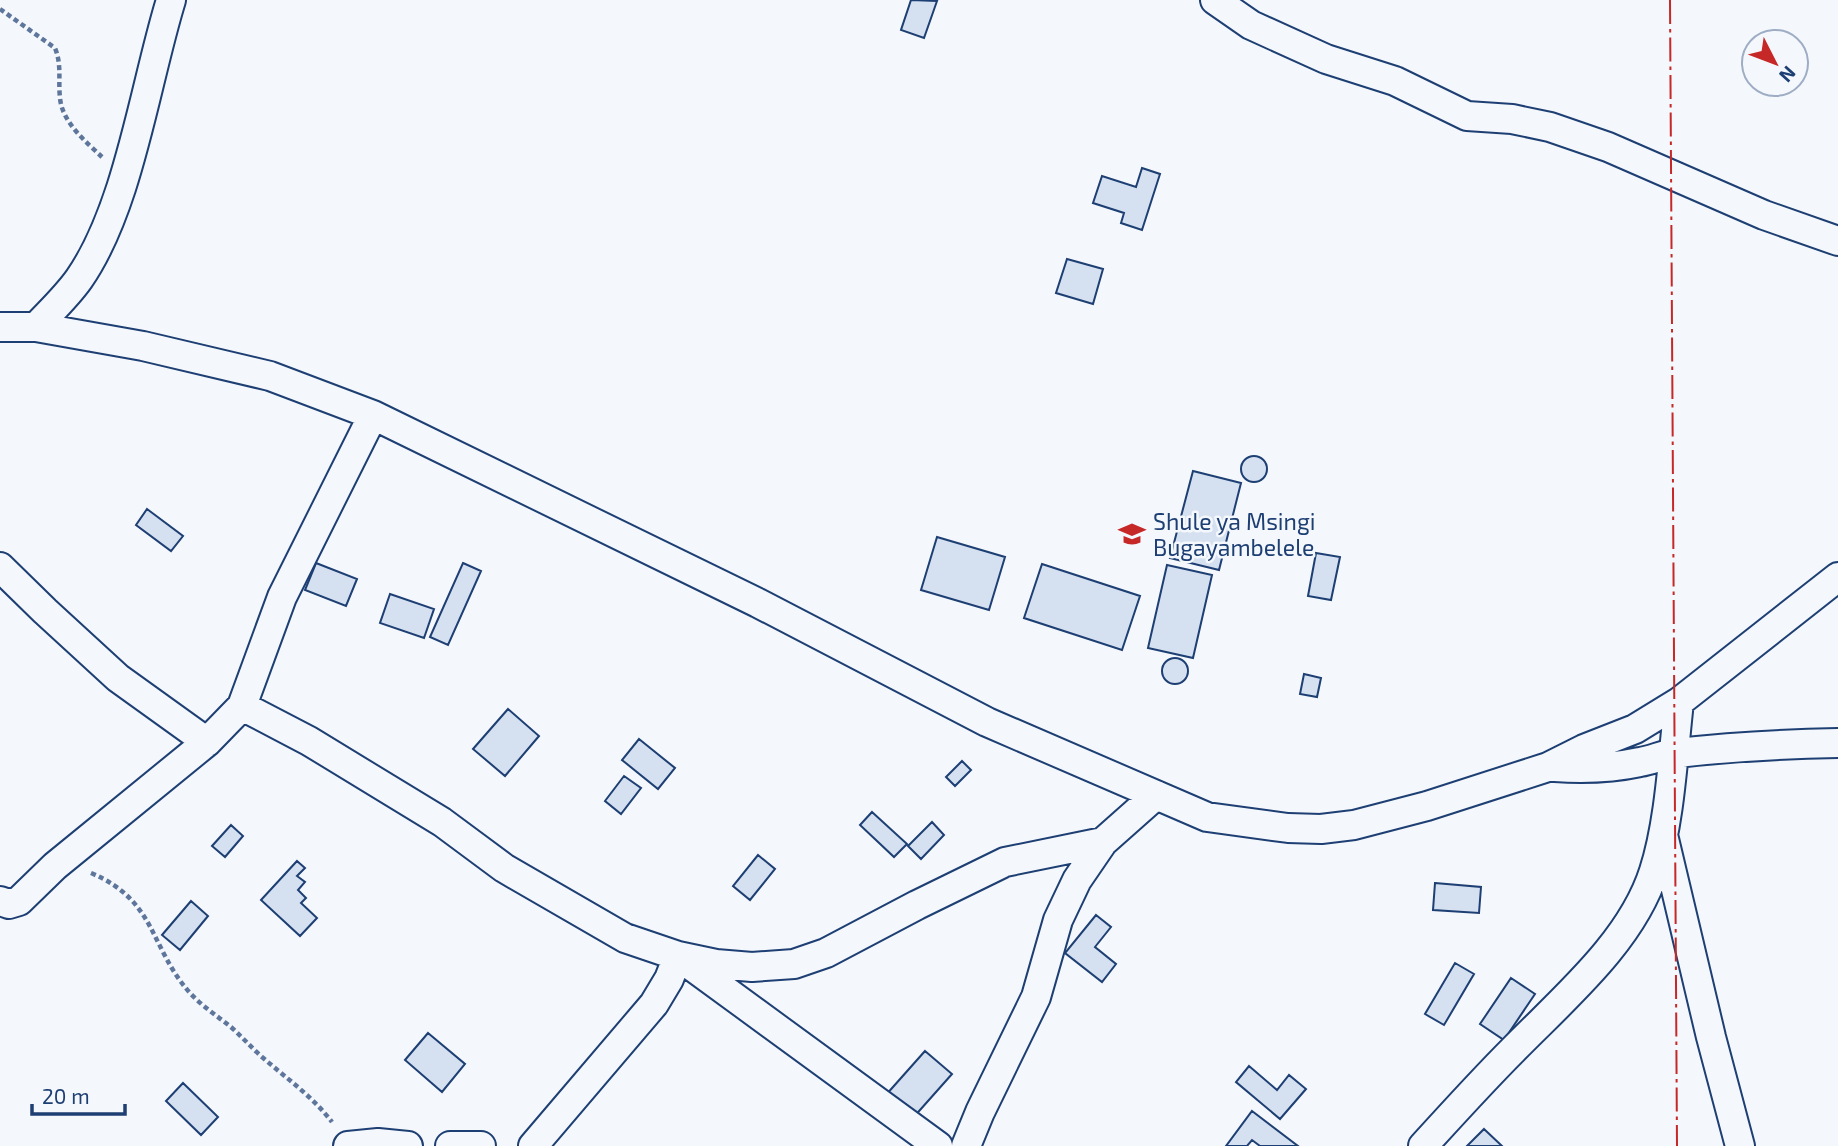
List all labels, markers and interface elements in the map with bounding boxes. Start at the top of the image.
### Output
north arrow [1740,28,1810,98]
text: N [1775,62,1801,88]
place label: Shule ya Msingi Bugayambelele [1153,507,1315,561]
school or university icon: Shule ya Msingi Bugayambelele [1117,519,1147,549]
scale bar [32,1072,124,1116]
text: 20 m [42,1083,90,1108]

